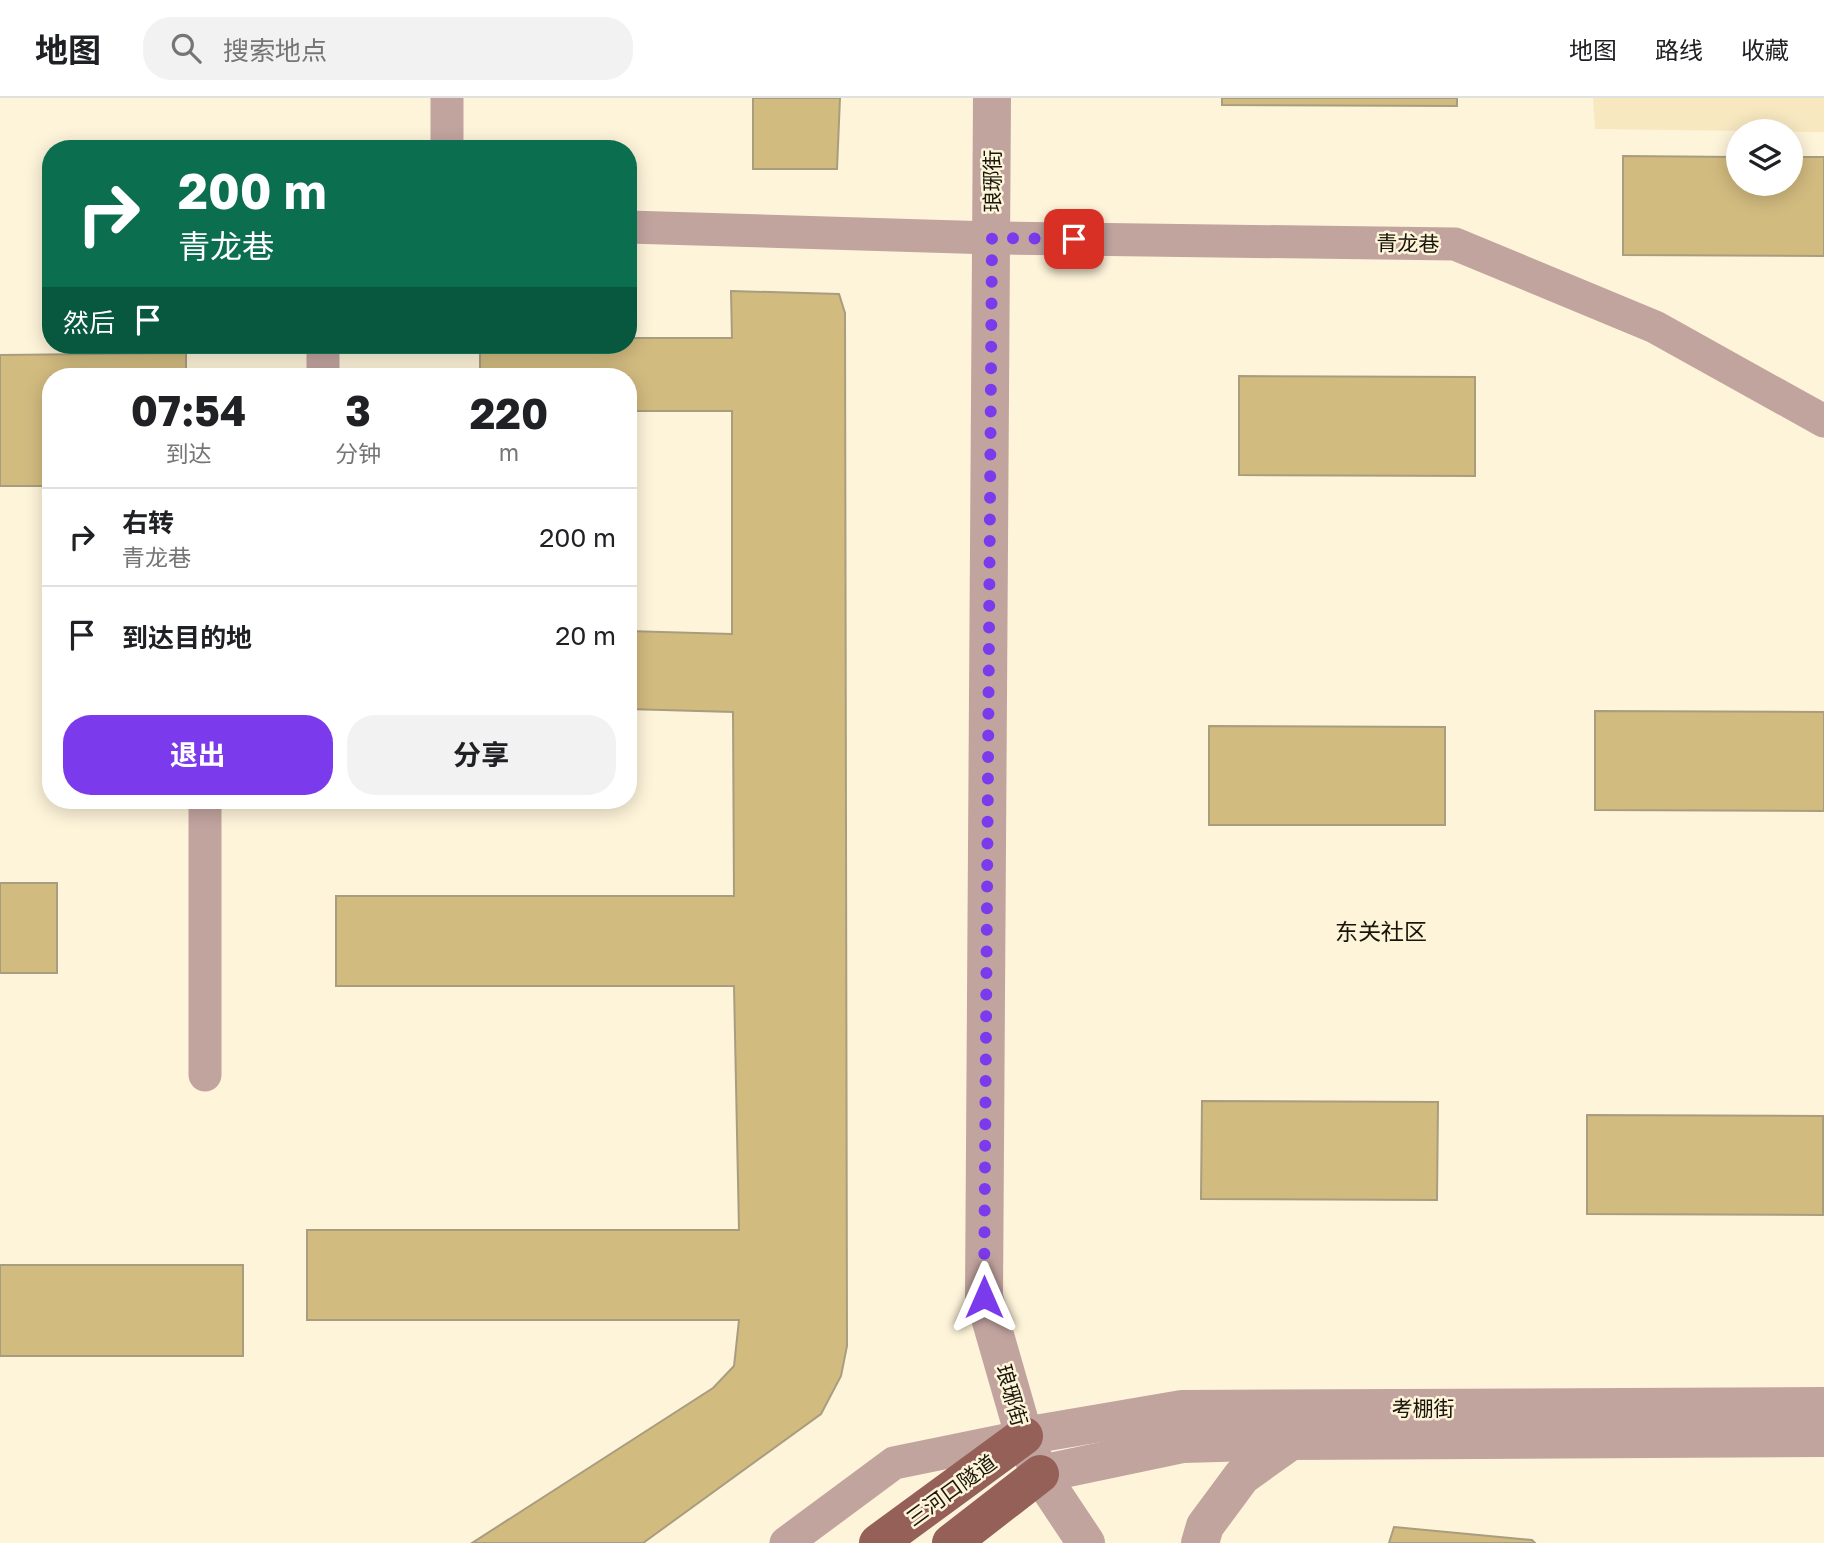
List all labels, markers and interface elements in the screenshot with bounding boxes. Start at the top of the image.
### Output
search box [143,17,633,80]
icon: search [167,29,205,67]
text: 地图 [35,30,101,69]
text: 搜索地点 [223,35,327,66]
text: 地图 [1569,35,1617,64]
text: 路线 [1655,35,1703,64]
text: 收藏 [1741,35,1789,64]
map controls [1726,119,1803,196]
button: layers [1726,119,1803,196]
street label: 琅琊街 [979,150,1005,213]
text: 200 m [178,161,327,220]
icon: right [63,168,154,259]
pin [1044,209,1104,269]
icon: arrive [1055,220,1093,258]
text: 青龙巷 [178,227,274,265]
street label: 青龙巷 [1376,229,1440,257]
icon: arrive [129,301,167,339]
text: 然后 [63,307,115,338]
text: 07:54 [131,385,246,435]
text: 3 [345,385,371,435]
text: 220 [470,388,548,438]
text: m [499,438,519,466]
text: 到达 [165,439,211,467]
text: 分钟 [335,439,381,467]
text: 右转 [122,507,174,538]
icon: right [63,518,101,556]
text: 200 m [539,522,616,553]
text: 青龙巷 [122,543,191,571]
icon: arrive [63,616,101,654]
text: 20 m [555,620,616,651]
text: 到达目的地 [122,622,252,653]
button: 退出 [63,715,333,795]
button: 分享 [347,715,616,795]
district label: 东关社区 [1335,917,1427,945]
position arrow [947,1260,1021,1334]
street label: 琅琊街 [991,1361,1033,1429]
street label: 考棚街 [1392,1395,1455,1421]
street label: 三河口隧道 [901,1449,1001,1531]

